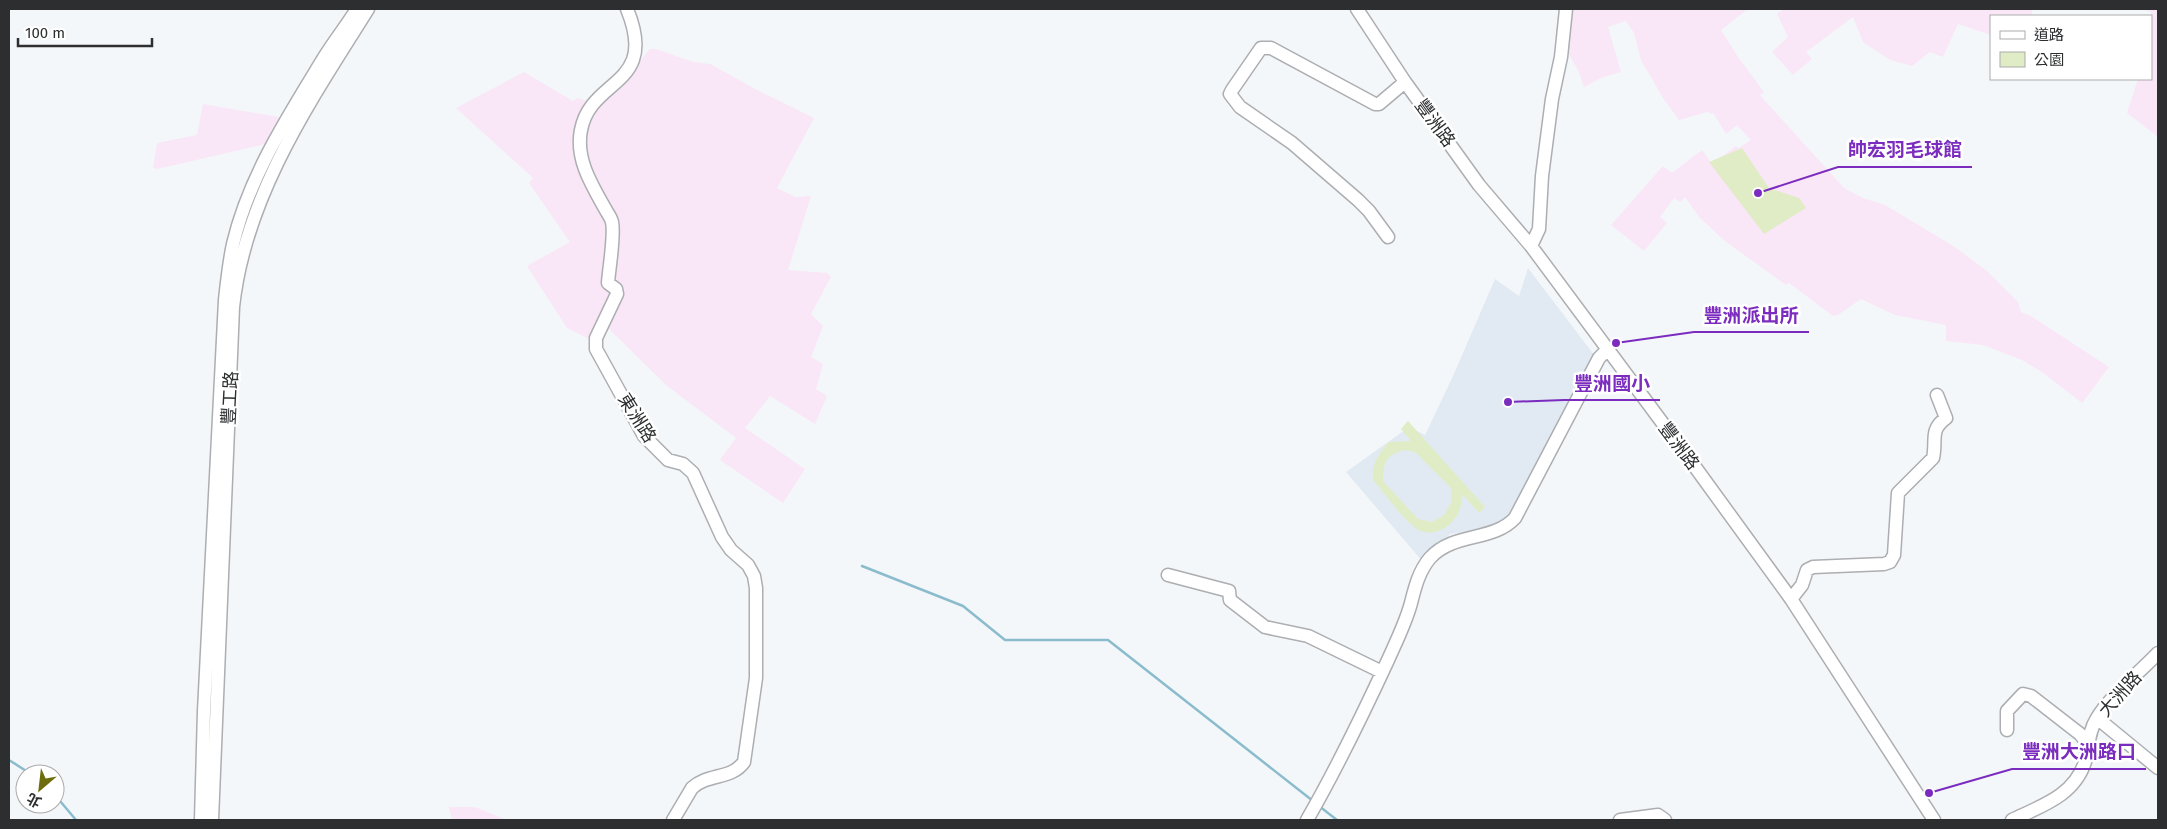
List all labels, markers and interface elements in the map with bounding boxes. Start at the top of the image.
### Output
scale bar [18,15,151,47]
legend [1990,15,2152,80]
text: 100 m [25,24,65,42]
text: 道路 [2034,26,2064,44]
text: 公園 [2034,51,2064,69]
street label: 豐洲路 [1410,95,1460,151]
callout: 帥宏羽毛球館 [1838,133,1972,167]
text: 帥宏羽毛球館 [1848,138,1962,161]
callout: 豐洲派出所 [1694,298,1809,332]
text: 豐洲派出所 [1703,304,1799,327]
callout: 豐洲國小 [1564,366,1660,400]
street label: 豐工路 [218,370,242,426]
text: 豐洲國小 [1574,372,1650,395]
street label: 東洲路 [613,389,661,447]
street label: 豐洲路 [1654,418,1704,474]
street label: 大洲路 [2094,667,2146,721]
callout: 豐洲大洲路口 [2012,735,2146,769]
text: 豐洲大洲路口 [2022,740,2136,763]
north arrow [15,764,65,814]
text: 北 [24,789,44,811]

